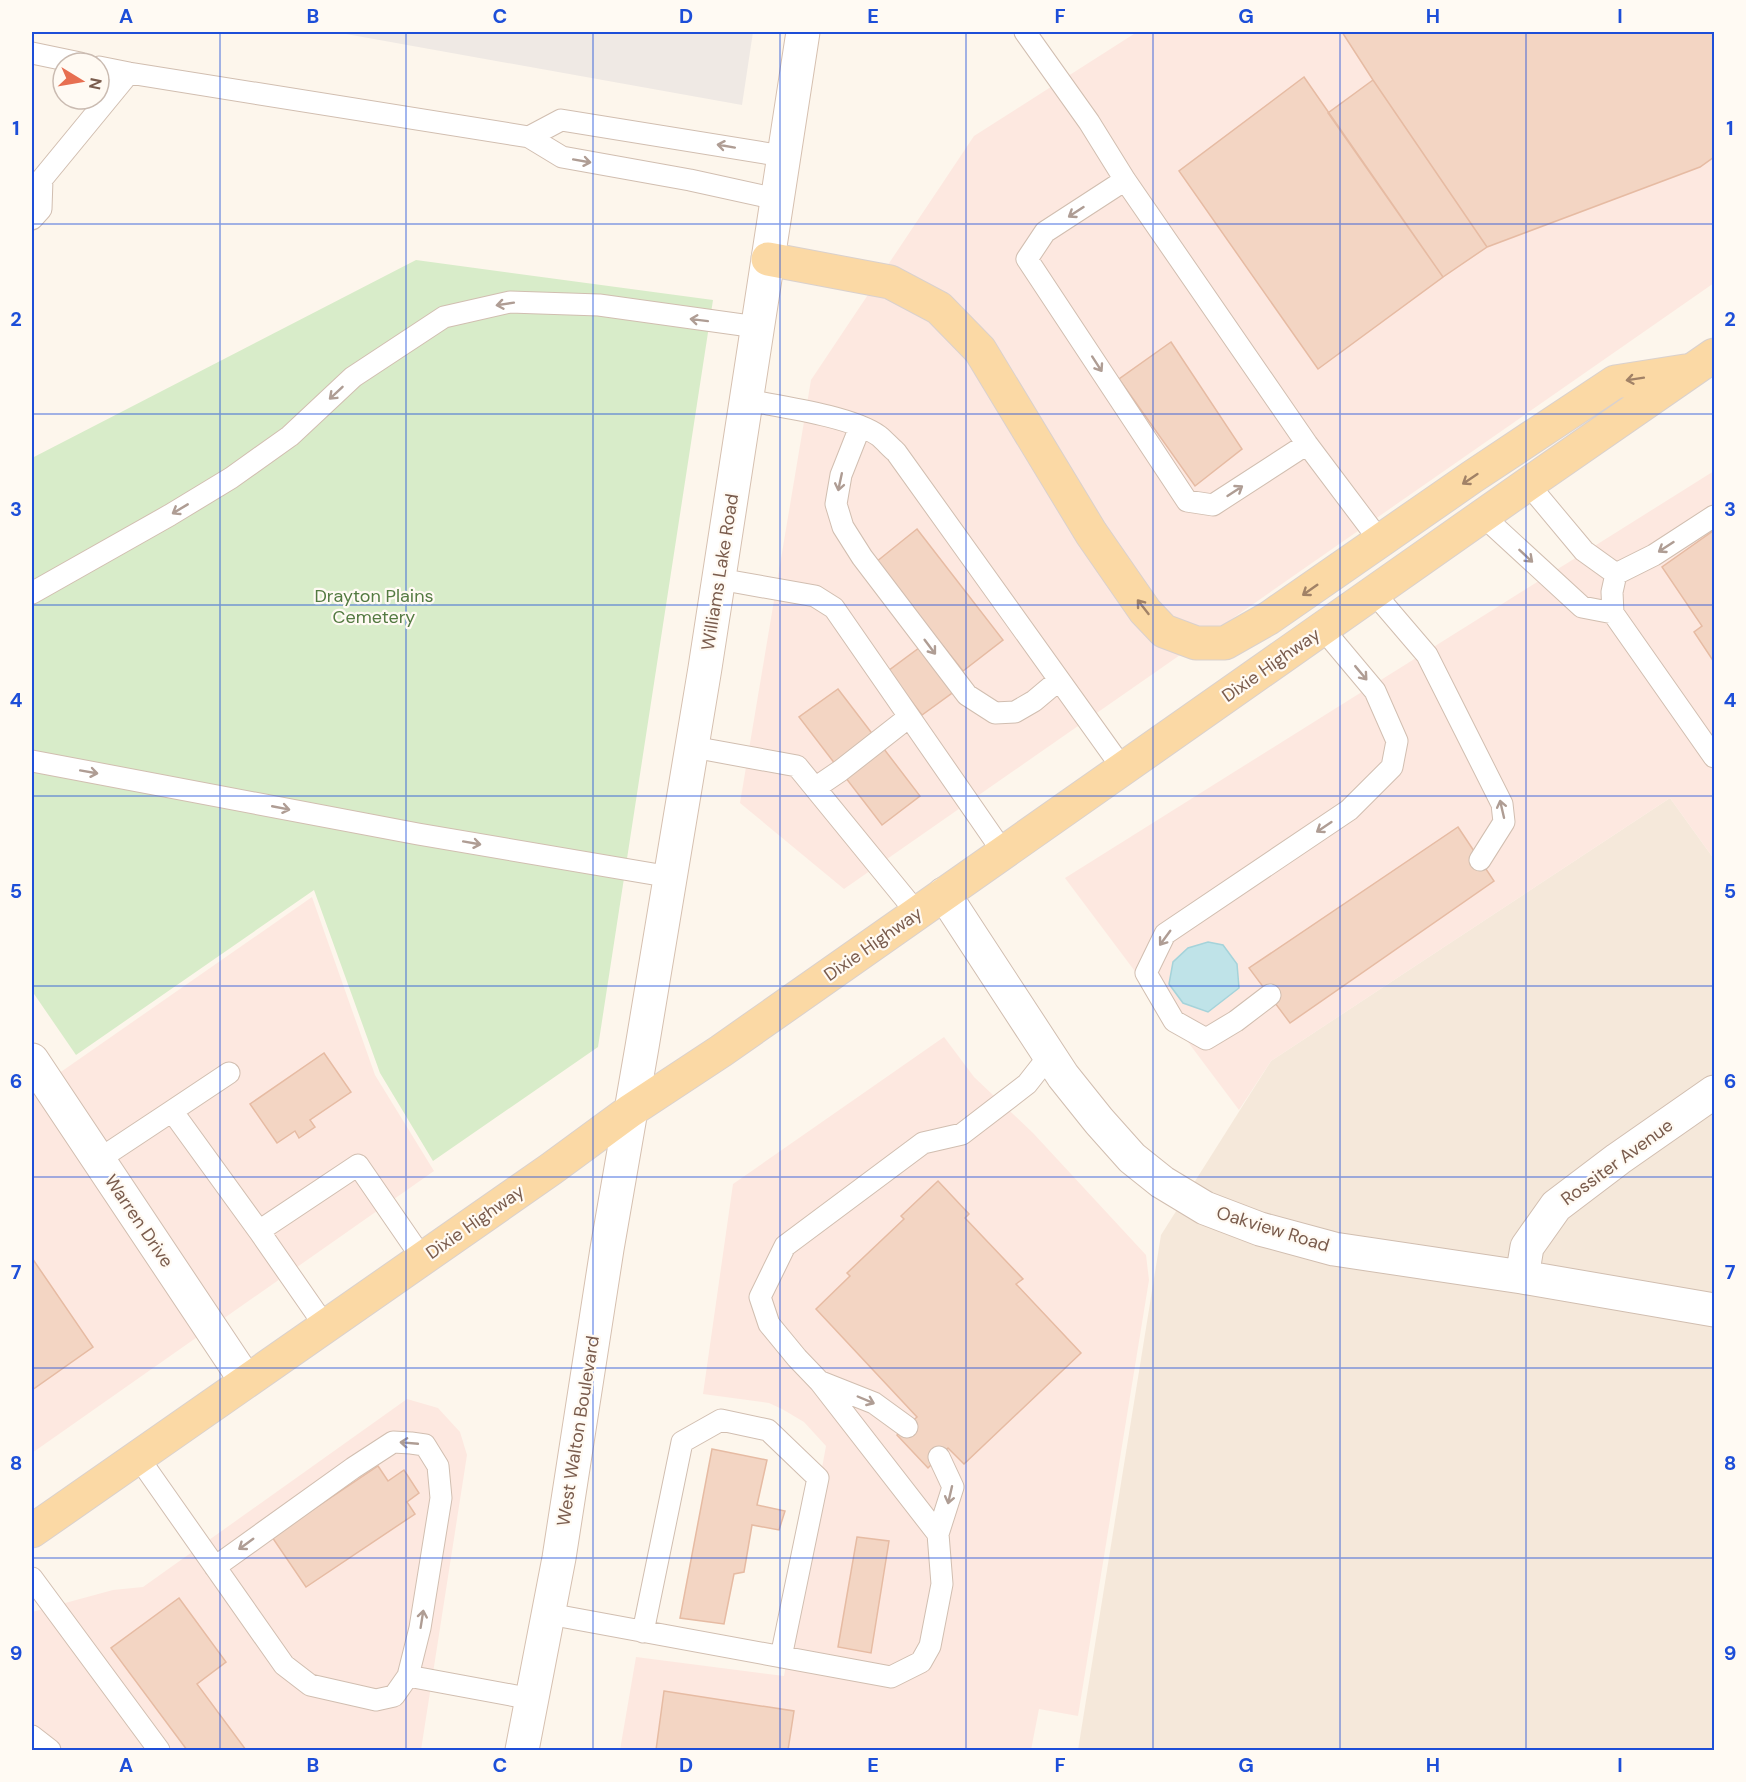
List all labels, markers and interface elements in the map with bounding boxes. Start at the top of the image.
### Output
text: A [119,3,133,29]
text: B [307,3,319,29]
text: C [493,3,507,29]
text: D [679,3,693,29]
text: E [867,3,879,29]
text: F [1054,3,1066,29]
text: G [1238,3,1254,29]
text: H [1426,3,1440,29]
text: I [1617,3,1623,29]
north arrow [51,51,111,111]
text: N [84,76,107,91]
text: 1 [12,115,20,141]
text: 1 [1726,115,1734,141]
one-way arrow [716,140,736,151]
one-way arrow [571,156,591,167]
one-way arrow [1068,206,1085,218]
one-way arrow [496,298,516,309]
text: 2 [10,306,22,332]
text: 2 [1724,306,1736,332]
one-way arrow [690,314,710,325]
one-way arrow [1091,355,1103,372]
one-way arrow [1626,373,1646,384]
one-way arrow [329,386,344,400]
one-way arrow [834,472,846,491]
one-way arrow [1461,472,1478,485]
one-way arrow [1226,484,1243,497]
street label: Williams Lake Road [696,492,744,652]
text: 3 [10,496,22,522]
text: 3 [1724,496,1736,522]
one-way arrow [172,503,189,515]
one-way arrow [1658,541,1675,553]
one-way arrow [1518,549,1533,563]
park label: Drayton Plains Cemetery [314,584,434,629]
one-way arrow [1302,584,1318,596]
one-way arrow [1137,600,1149,616]
street label: Dixie Highway [1217,622,1325,708]
one-way arrow [923,639,936,655]
one-way arrow [1354,665,1367,681]
text: 4 [10,687,23,713]
text: 4 [1724,687,1737,713]
one-way arrow [79,767,98,778]
one-way arrow [1495,800,1507,819]
one-way arrow [270,803,290,814]
one-way arrow [1316,821,1333,833]
one-way arrow [462,838,482,849]
text: 5 [10,878,22,904]
text: 5 [1724,878,1736,904]
street label: Dixie Highway [819,901,927,987]
one-way arrow [1159,930,1172,946]
text: 6 [10,1068,22,1094]
text: 6 [1724,1068,1736,1094]
street label: Rossiter Avenue [1556,1113,1678,1211]
street label: Warren Drive [99,1170,179,1272]
street label: Dixie Highway [421,1179,529,1265]
street label: Oakview Road [1214,1200,1332,1258]
text: 7 [11,1259,22,1285]
text: 7 [1725,1259,1736,1285]
street label: West Walton Boulevard [551,1334,605,1528]
one-way arrow [856,1395,874,1406]
one-way arrow [400,1437,420,1448]
text: 8 [10,1450,22,1476]
text: 8 [1724,1450,1736,1476]
one-way arrow [944,1485,955,1504]
one-way arrow [239,1538,255,1551]
one-way arrow [417,1610,428,1629]
text: 9 [10,1640,22,1666]
text: 9 [1724,1640,1736,1666]
text: A [119,1752,133,1778]
text: B [307,1752,319,1778]
text: C [493,1752,507,1778]
text: D [679,1752,693,1778]
text: E [867,1752,879,1778]
text: F [1054,1752,1066,1778]
text: G [1238,1752,1254,1778]
text: H [1426,1752,1440,1778]
text: I [1617,1752,1623,1778]

